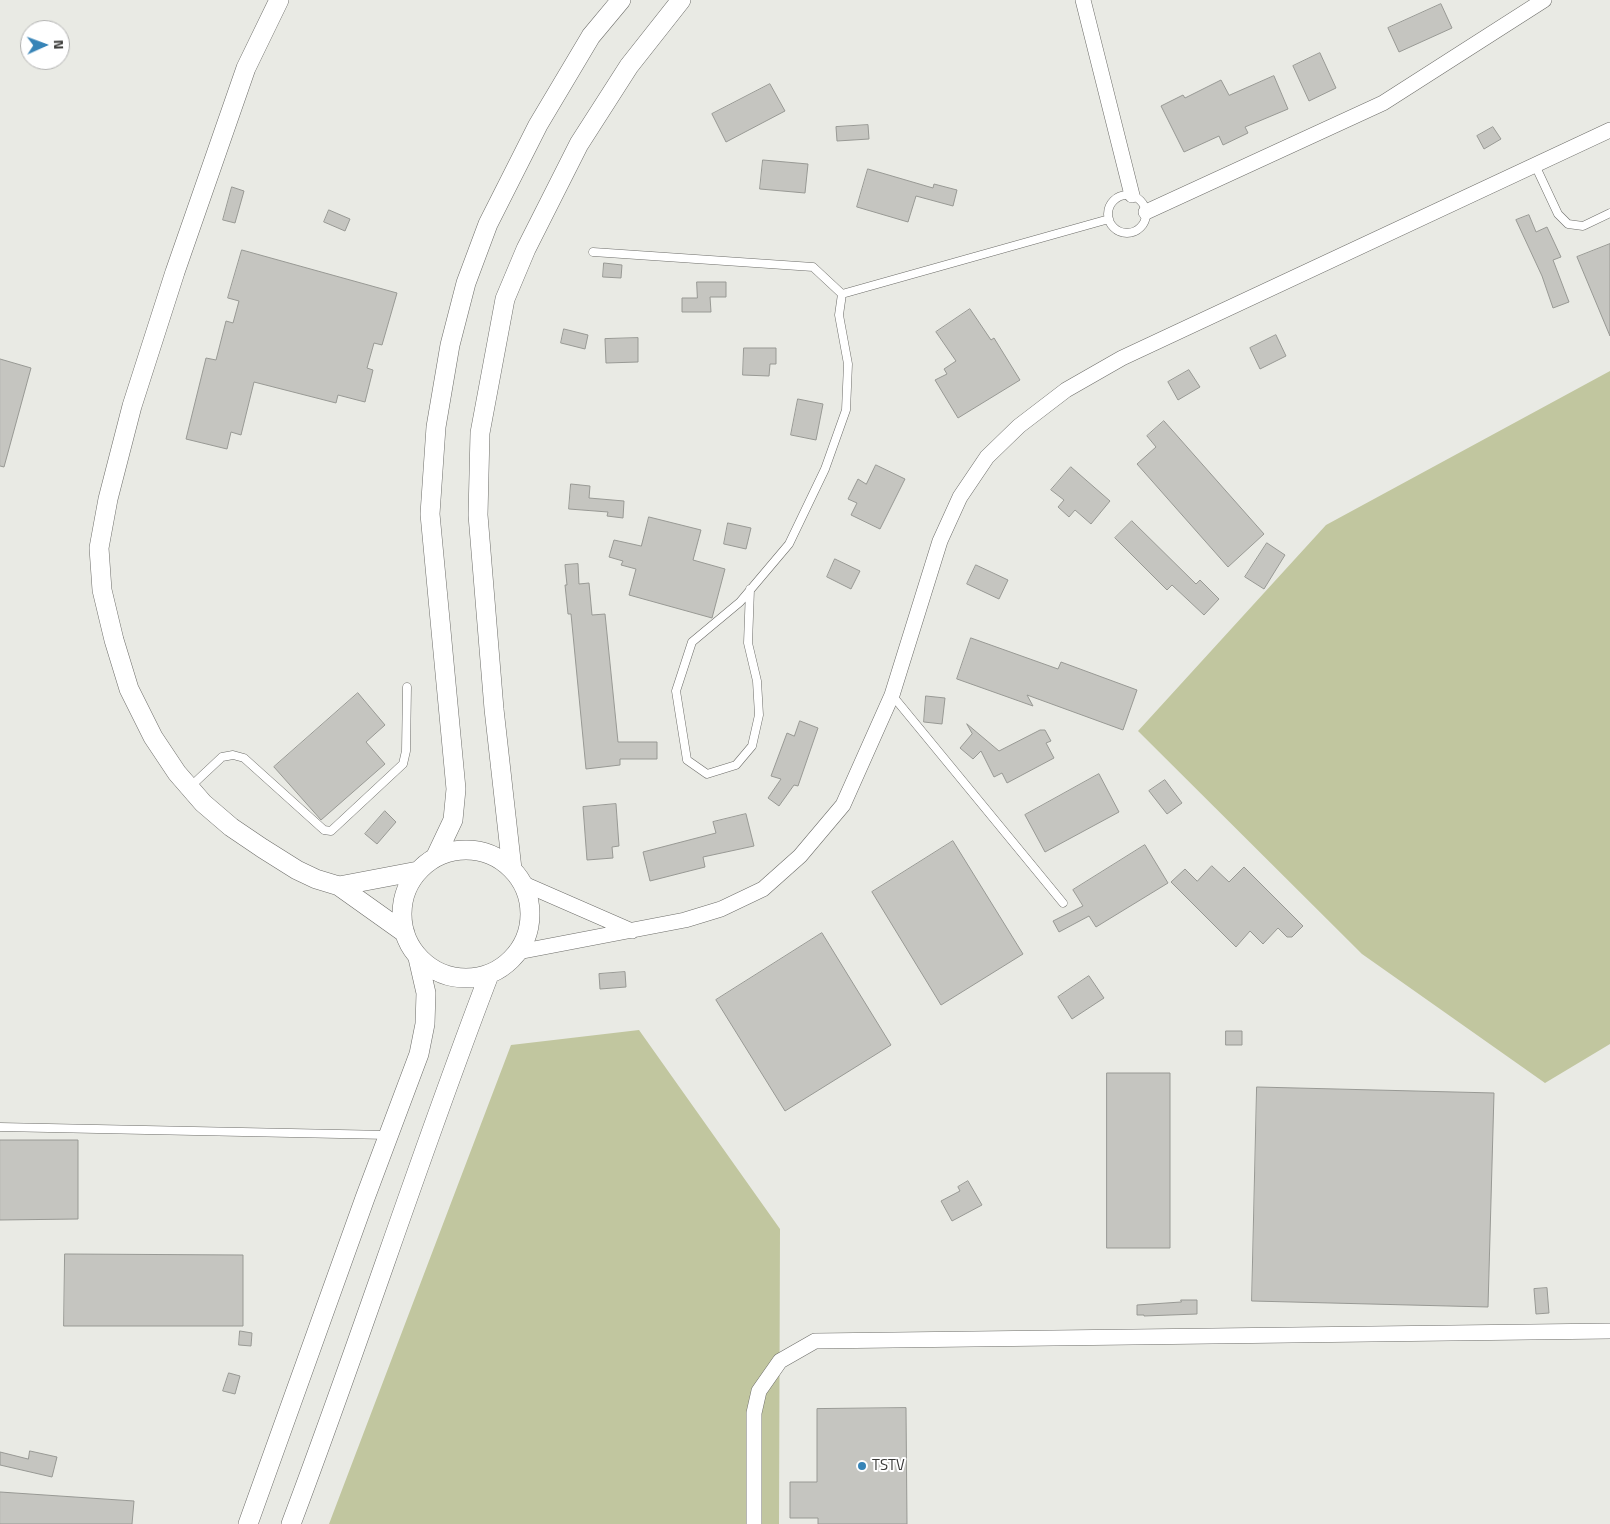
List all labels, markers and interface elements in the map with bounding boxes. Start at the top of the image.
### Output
north arrow [20,20,70,70]
text: N [49,39,70,50]
place label: TSTV [872,1457,905,1475]
marker: TSTV [856,1460,868,1472]

